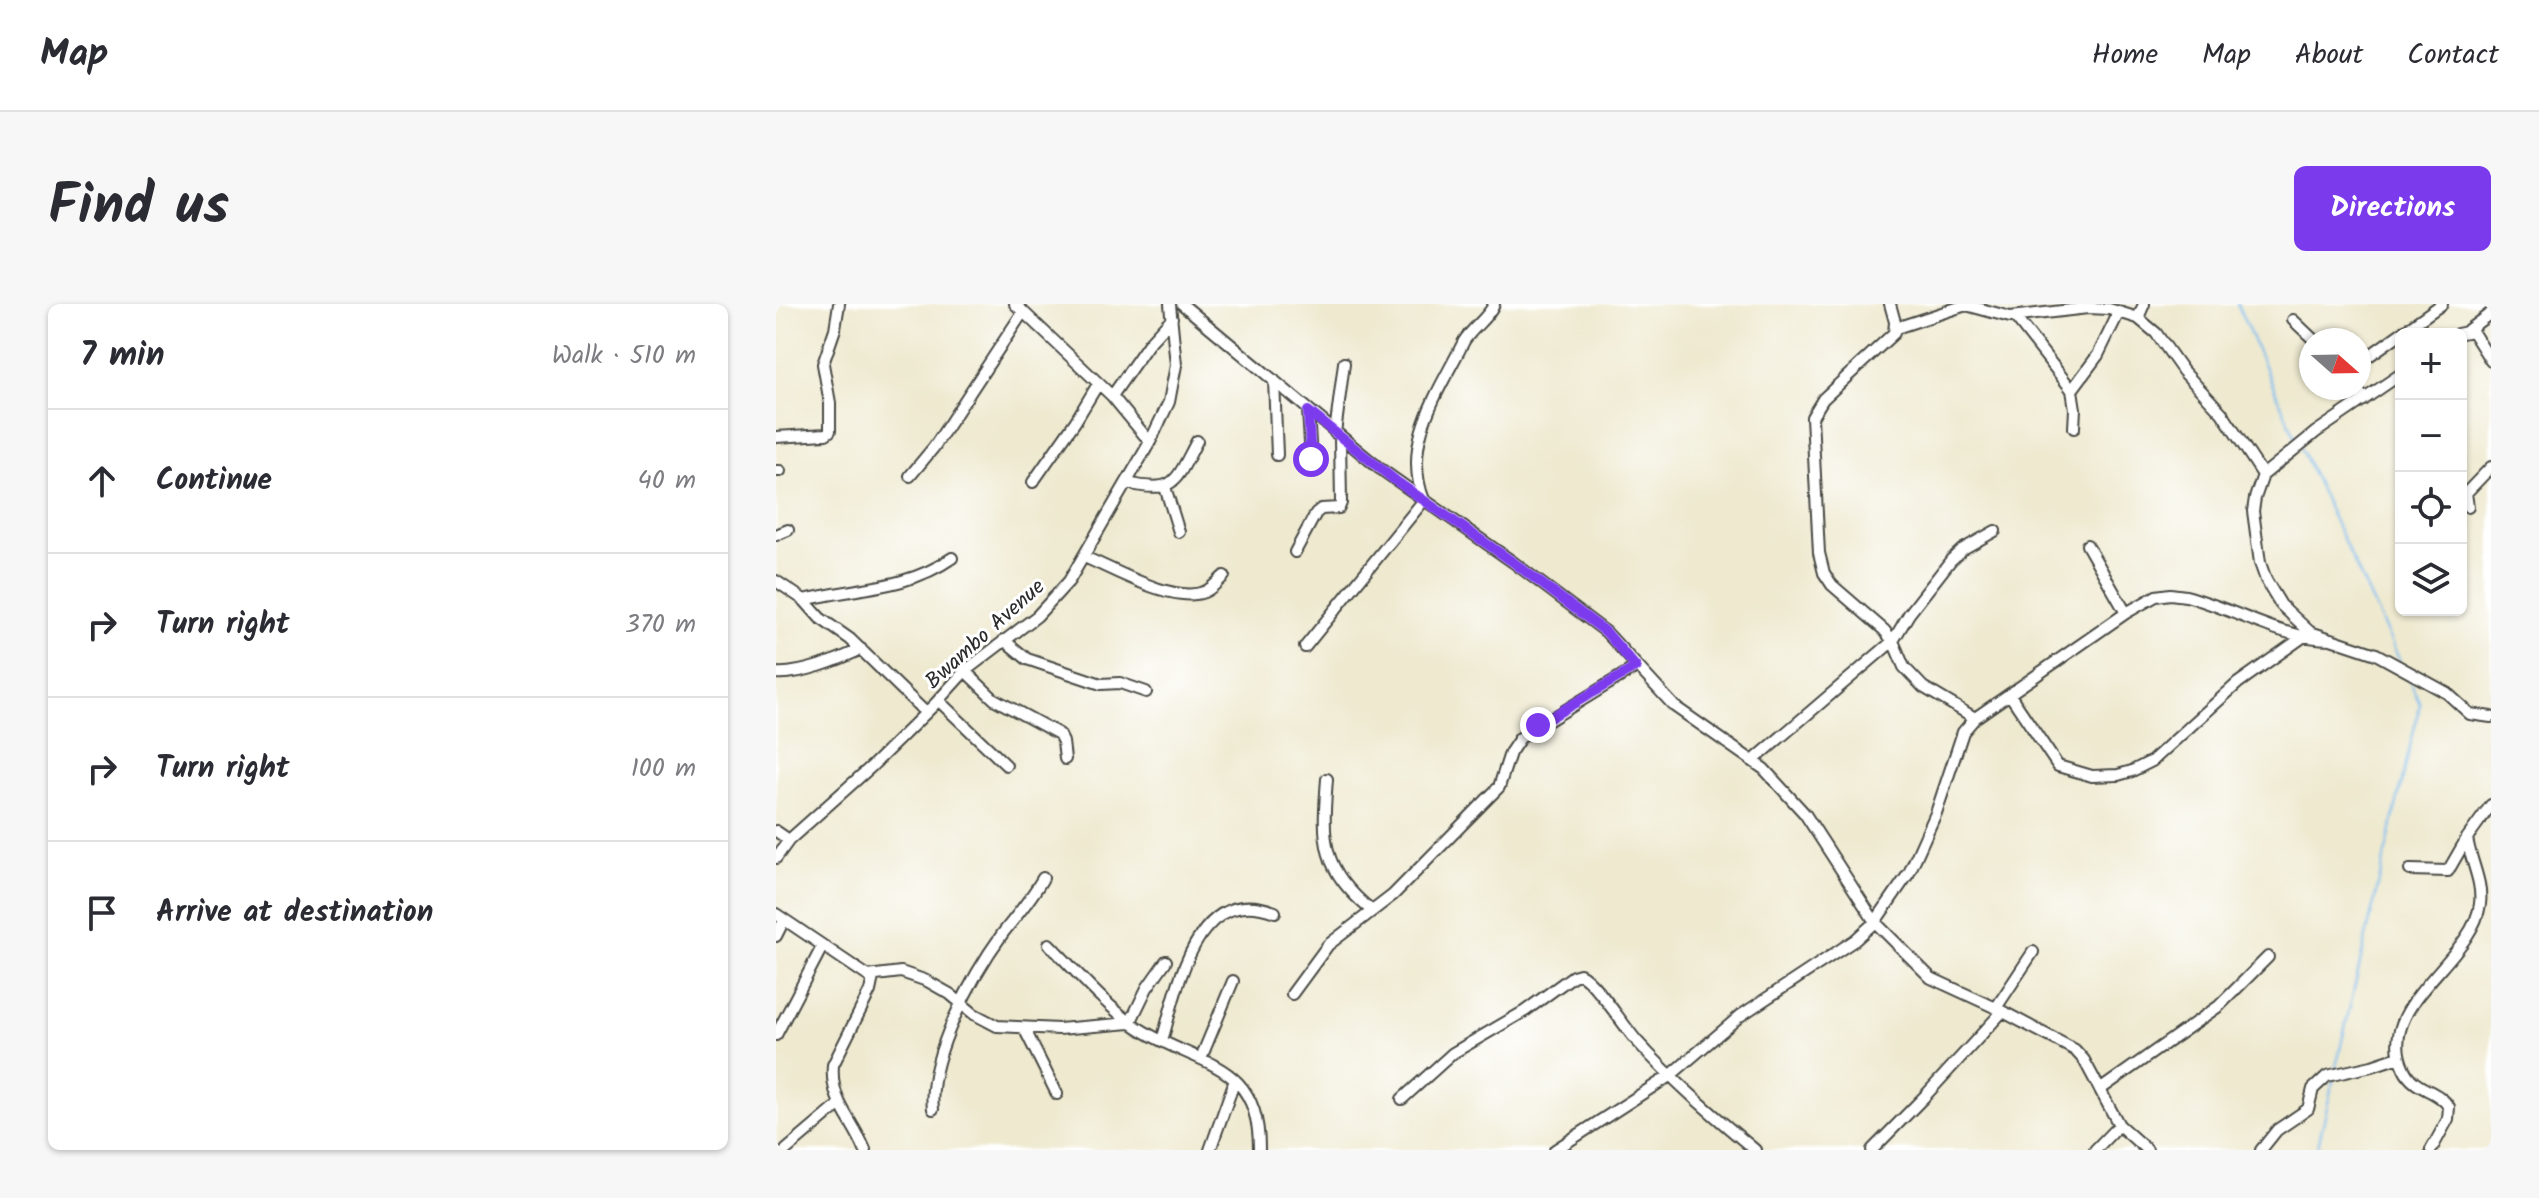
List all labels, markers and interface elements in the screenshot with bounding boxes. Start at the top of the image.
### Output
text: Map [40,25,109,85]
text: Home [2092,33,2158,78]
text: Map [2202,33,2251,78]
text: About [2295,33,2363,78]
text: Contact [2407,33,2499,78]
text: Find us [48,163,229,253]
button: Directions [2294,166,2491,251]
north arrow [2299,328,2371,400]
map controls [2395,328,2467,616]
button: + [2395,328,2467,400]
text: 7 min [80,329,165,383]
text: Walk · 510 m [552,335,696,377]
button: − [2395,400,2467,472]
route start [1293,441,1329,477]
text: Continue [156,457,272,505]
icon: ahead [80,459,124,503]
text: 40 m [638,460,696,502]
button: locate [2395,472,2467,544]
button: layers [2395,544,2467,616]
street label: Bwambo Avenue [918,571,1054,699]
text: Turn right [156,601,289,649]
icon: right [80,603,124,647]
text: 370 m [625,604,696,646]
route end [1520,707,1556,743]
text: Turn right [156,745,289,793]
icon: right [80,747,124,791]
text: 100 m [631,748,696,790]
text: Arrive at destination [156,889,433,937]
icon: arrive [80,891,124,935]

